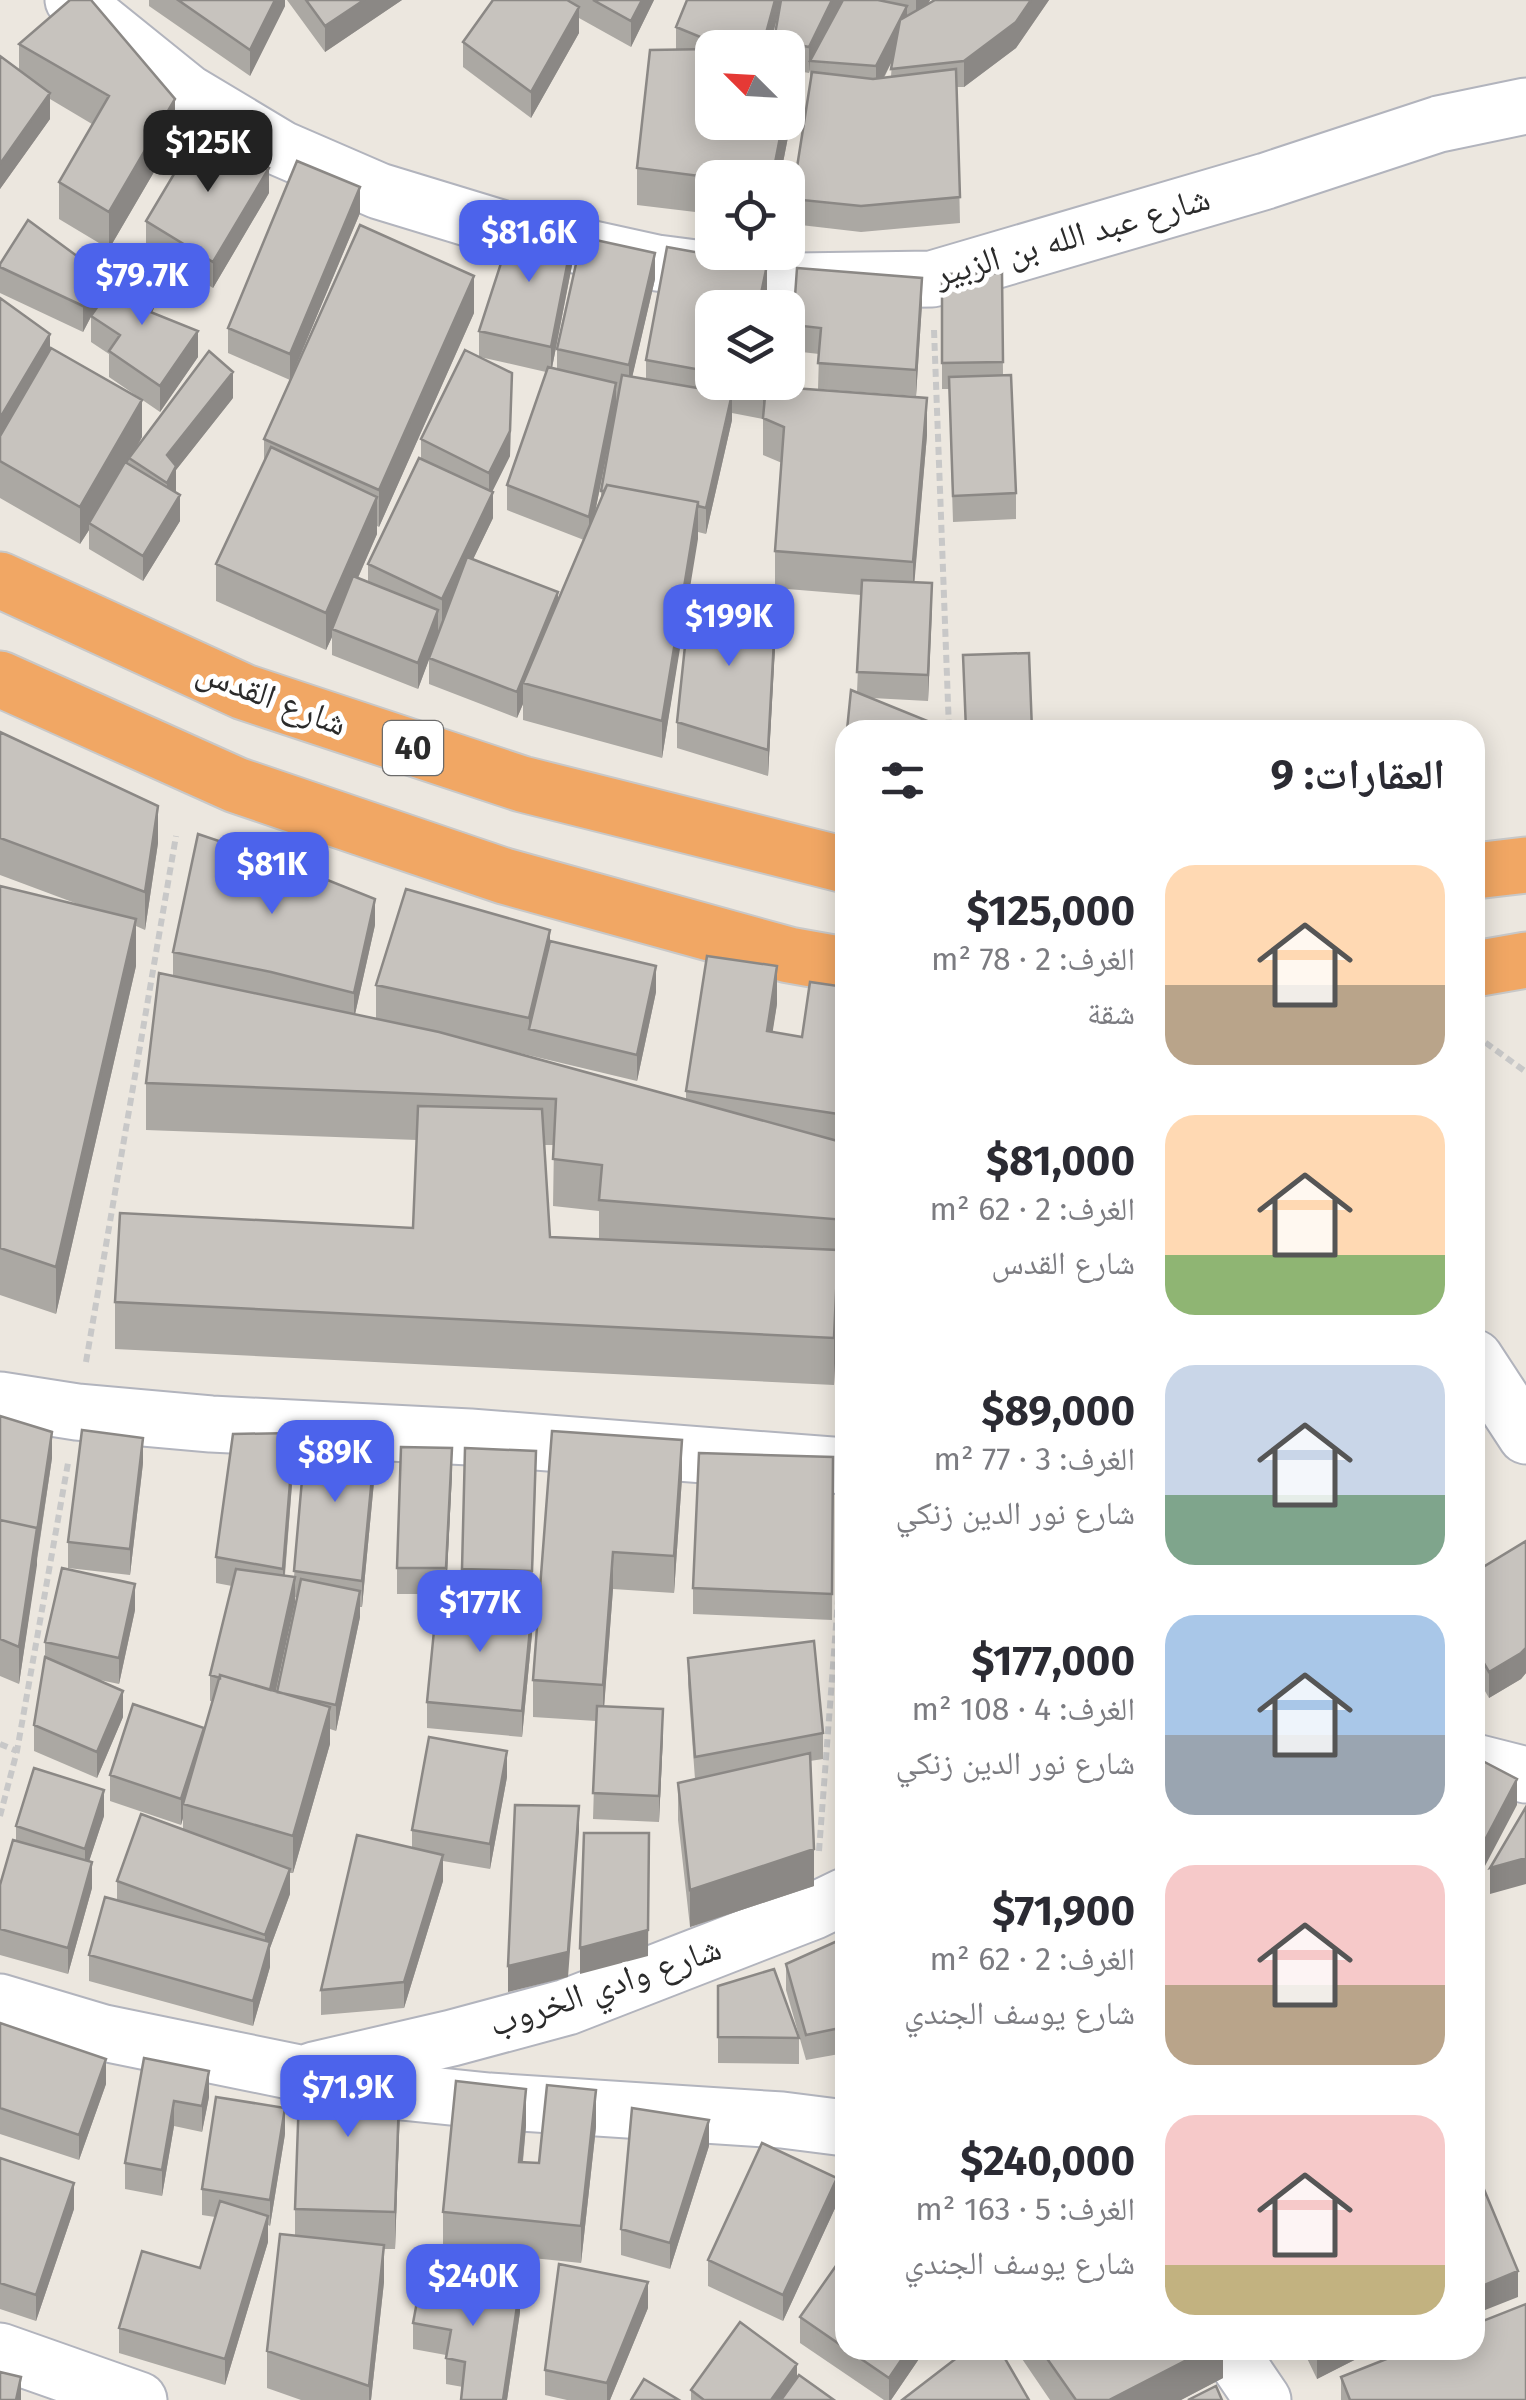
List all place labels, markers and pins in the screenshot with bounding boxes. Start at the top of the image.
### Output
pin: $125K [138,110,278,195]
pin: $81.6K [448,200,610,285]
pin: $79.7K [61,243,223,328]
pin: $199K [659,584,799,669]
pin: $81K [213,832,331,917]
pin: $89K [276,1420,394,1505]
pin: $177K [410,1570,550,1655]
pin: $71.9K [267,2055,429,2140]
pin: $240K [403,2244,543,2329]

